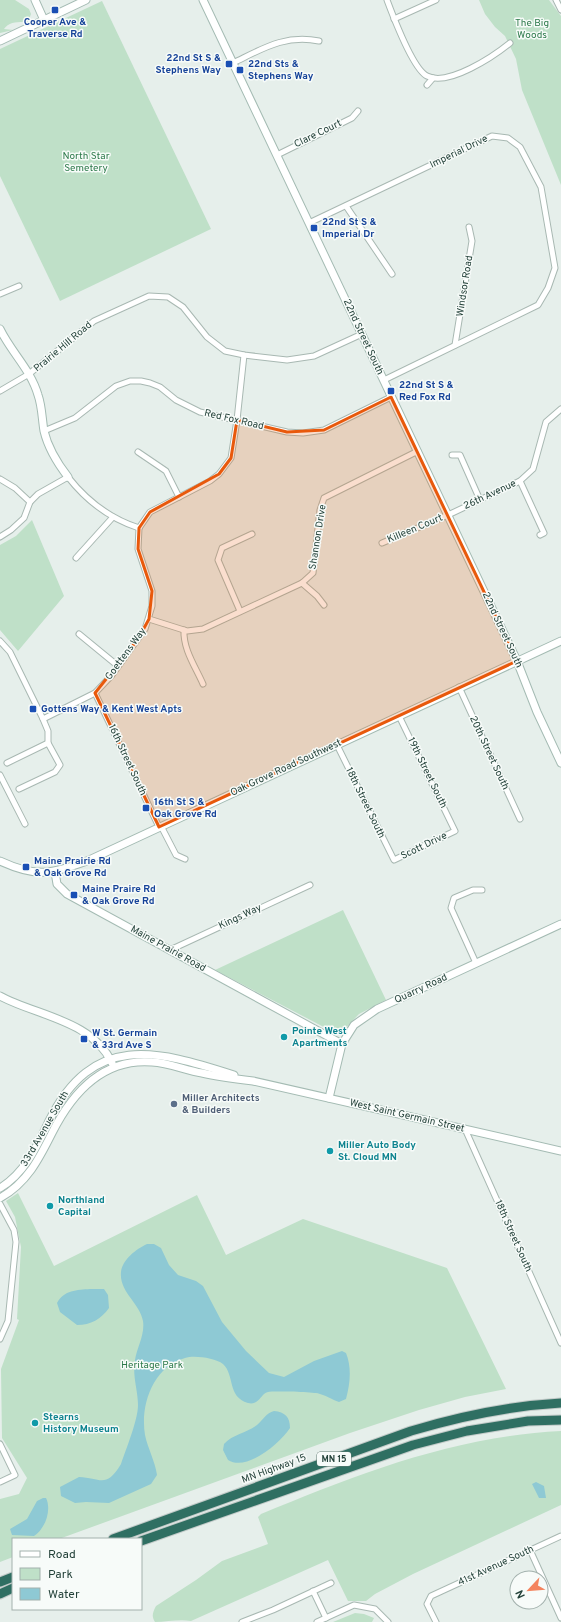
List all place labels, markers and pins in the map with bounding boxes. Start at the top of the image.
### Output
marker: Cooper Ave & Traverse Rd [50,5,60,15]
place label: Cooper Ave & Traverse Rd [24,16,86,41]
place label: 22nd St S & Stephens Way [156,52,221,77]
place label: 22nd Sts & Stephens Way [248,58,314,83]
marker: 22nd St S & Stephens Way [224,59,234,69]
marker: 22nd Sts & Stephens Way [235,65,245,75]
place label: 22nd St S & Imperial Dr [322,216,377,241]
marker: 22nd St S & Imperial Dr [309,223,319,233]
place label: 22nd St S & Red Fox Rd [399,379,454,404]
marker: 22nd St S & Red Fox Rd [386,386,396,396]
place label: Gottens Way & Kent West Apts [41,703,182,716]
marker: Gottens Way & Kent West Apts [28,704,38,714]
place label: 16th St S & Oak Grove Rd [154,796,217,821]
marker: 16th St S & Oak Grove Rd [141,803,151,813]
place label: Maine Prairie Rd & Oak Grove Rd [34,855,111,880]
marker: Maine Prairie Rd & Oak Grove Rd [21,862,31,872]
place label: Maine Praire Rd & Oak Grove Rd [82,883,156,908]
marker: Maine Praire Rd & Oak Grove Rd [69,890,79,900]
place label: Pointe West Apartments [292,1025,347,1050]
place label: W St. Germain & 33rd Ave S [92,1027,157,1052]
marker: Pointe West Apartments [279,1032,289,1042]
marker: W St. Germain & 33rd Ave S [79,1034,89,1044]
place label: Miller Architects & Builders [182,1092,260,1117]
marker: Miller Architects & Builders [169,1099,179,1109]
place label: Miller Auto Body St. Cloud MN [338,1139,416,1164]
marker: Miller Auto Body St. Cloud MN [325,1146,335,1156]
place label: Northland Capital [58,1194,105,1219]
marker: Northland Capital [45,1201,55,1211]
place label: Stearns History Museum [43,1411,119,1436]
marker: Stearns History Museum [30,1418,40,1428]

